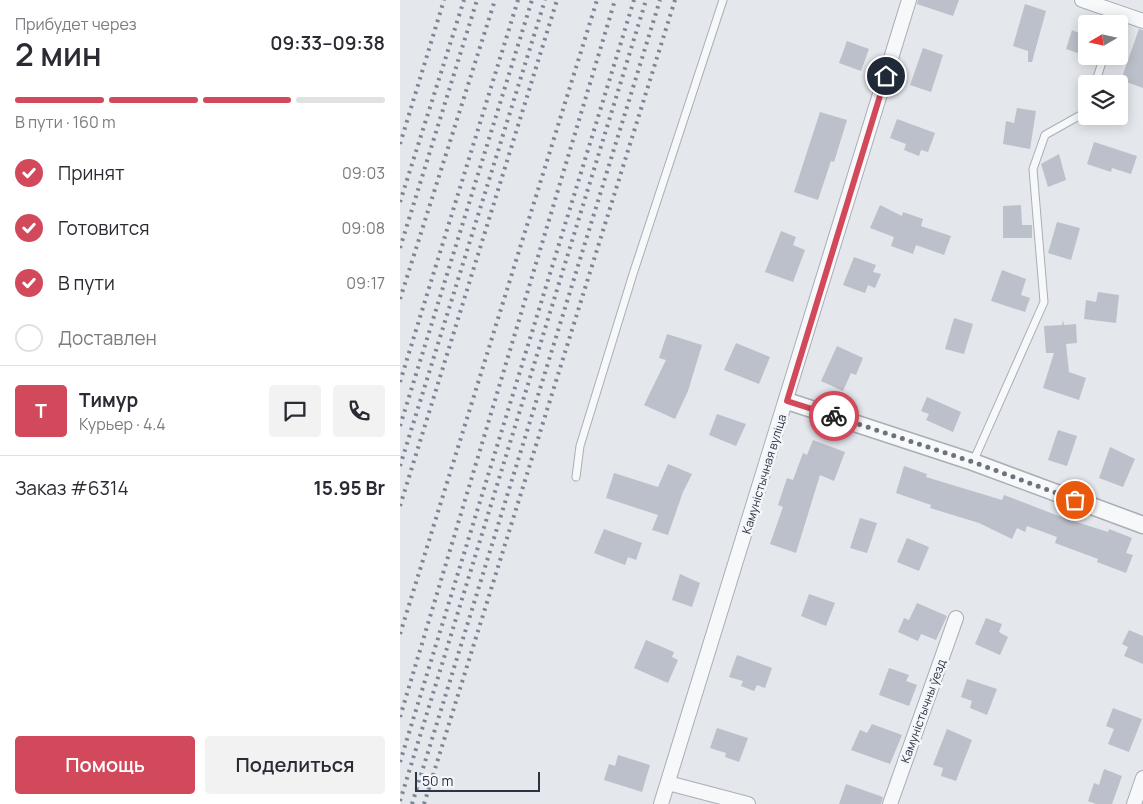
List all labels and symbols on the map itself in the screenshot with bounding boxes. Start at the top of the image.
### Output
north arrow [1078,15,1128,65]
pin [865,55,907,97]
courier [809,391,859,441]
street label: Камуністычная вуліца [738,412,790,536]
pin [1054,479,1096,521]
street label: Камуністычны ўезд [896,657,950,765]
scale bar [415,769,540,792]

